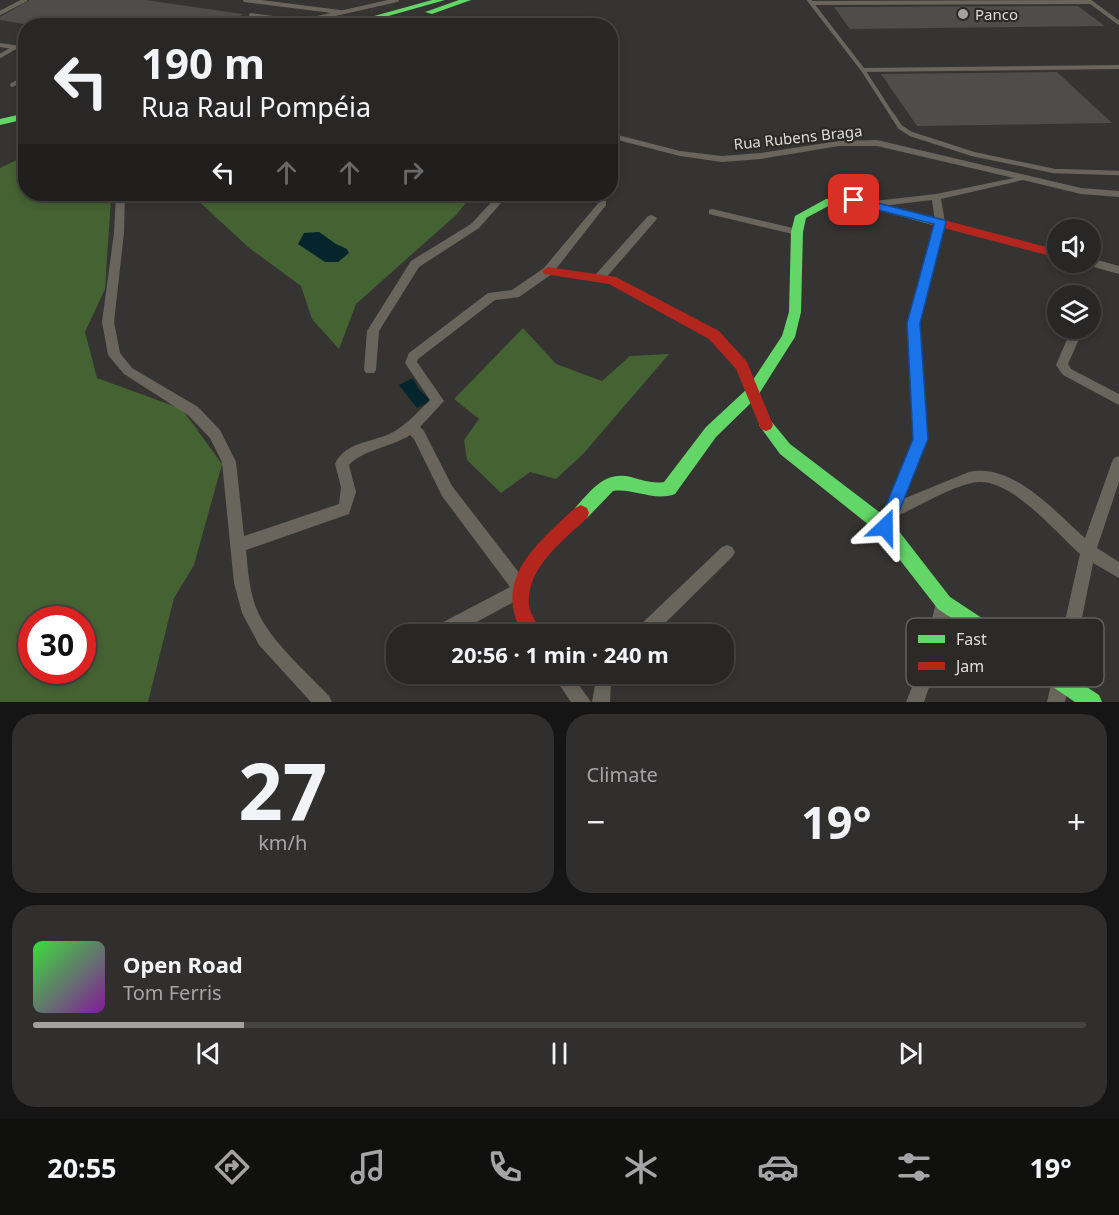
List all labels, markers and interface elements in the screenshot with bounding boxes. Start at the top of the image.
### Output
place label: Panco [975,4,1018,24]
marker: Panco [956,7,970,21]
text: 190 m [141,34,265,91]
icon: left [42,42,120,120]
text: Rua Raul Pompéia [141,88,371,125]
street label: Rua Rubens Braga [733,120,863,154]
icon: left [207,156,240,189]
icon: ahead [270,156,303,189]
icon: ahead [333,156,366,189]
icon: right [396,156,429,189]
pin [828,174,879,225]
icon: arrive [837,183,870,216]
map controls [1047,219,1101,339]
button: sound [1047,219,1101,273]
button: layers [1047,285,1101,339]
position arrow [853,495,917,559]
speed limit sign: 30 [18,606,96,684]
legend [906,618,1104,687]
text: Fast [956,628,987,650]
text: 20:56 · 1 min · 240 m [451,639,669,669]
text: Jam [954,655,984,677]
text: 27 [238,737,327,843]
text: Climate [587,761,658,788]
text: 19° [801,791,872,852]
text: − [587,799,605,844]
text: + [1067,799,1086,844]
text: km/h [258,829,307,856]
text: Open Road [123,949,243,979]
text: Tom Ferris [123,979,222,1006]
icon: previous [192,1037,225,1070]
icon: pause [543,1037,576,1070]
icon: next [894,1037,927,1070]
icon: directions [211,1146,253,1188]
icon: music [347,1146,389,1188]
icon: phone [484,1146,526,1188]
icon: climate [620,1146,662,1188]
icon: car [757,1146,799,1188]
icon: filters [893,1146,935,1188]
text: 20:55 [47,1149,117,1186]
text: 19° [1029,1149,1072,1186]

